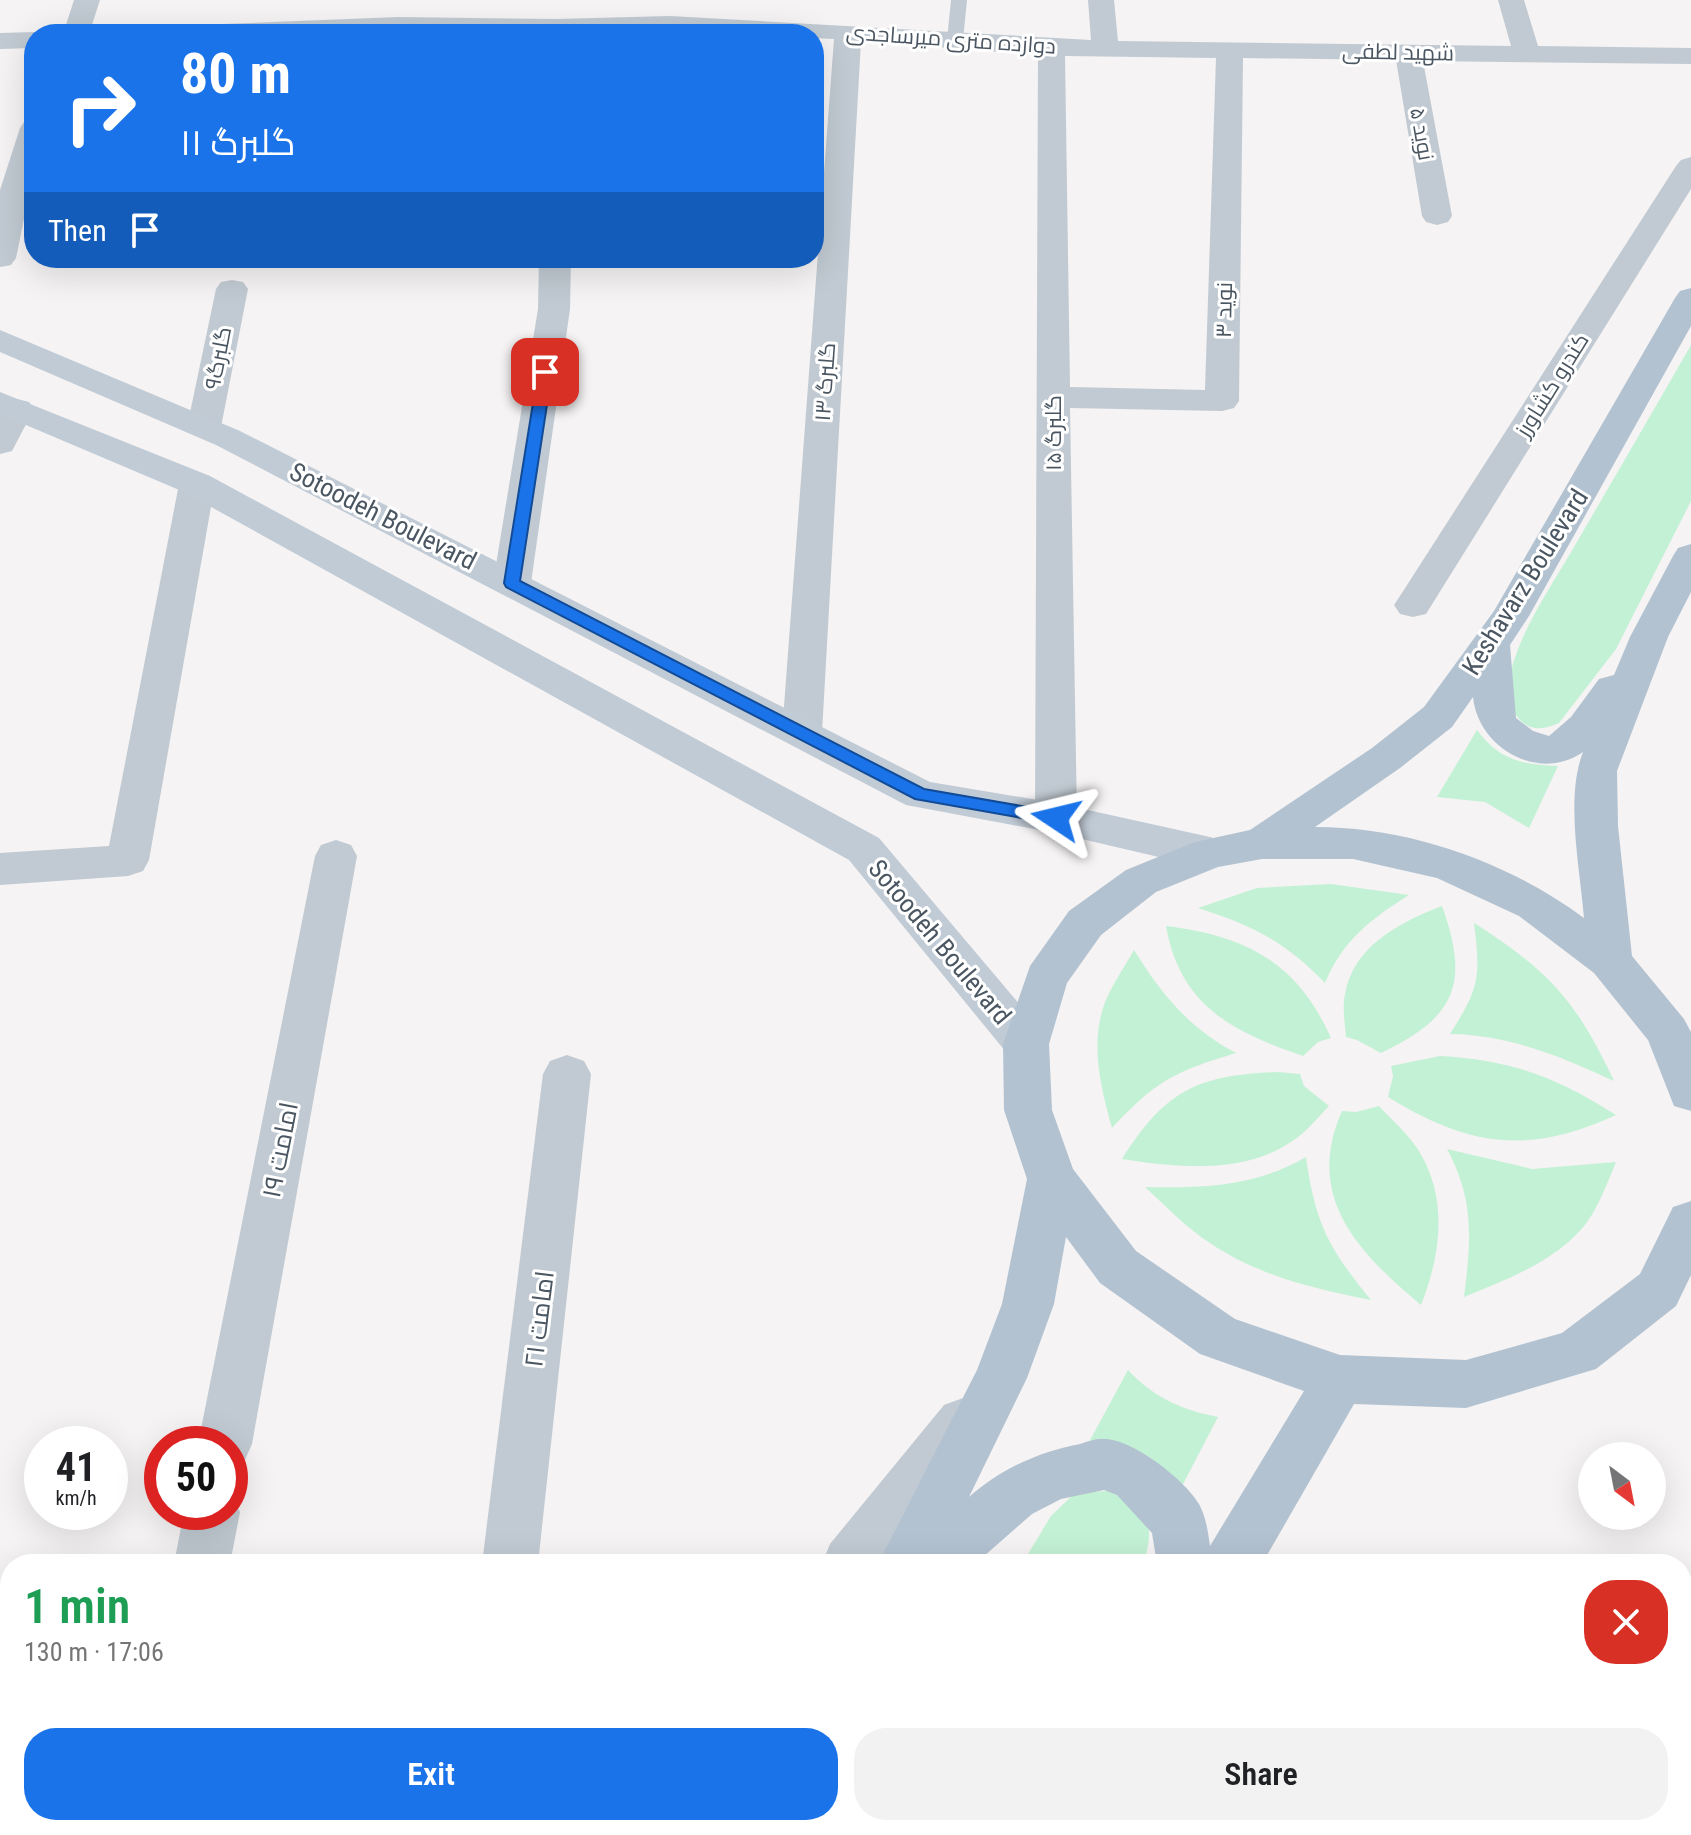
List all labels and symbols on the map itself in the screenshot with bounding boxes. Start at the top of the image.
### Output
street label: دوازده متری میرساجدی [845,19,1057,59]
street label: شهید لطفی [1342,39,1454,66]
street label: نوید ۵ [1405,106,1439,162]
street label: نوید ۳ [1211,282,1237,338]
street label: گلبرگ۹ [200,325,236,391]
street label: کندرو کشاورز [1509,329,1594,443]
pin [511,338,579,406]
street label: گلبرگ ۱۳ [810,342,840,422]
street label: گلبرگ ۱۵ [1041,395,1066,471]
street label: Sotoodeh Boulevard [285,456,481,576]
street label: Keshavarz Boulevard [1456,484,1594,680]
position arrow [1014,776,1098,860]
street label: Sotoodeh Boulevard [862,854,1018,1030]
street label: امامت ۱۹ [256,1100,304,1200]
street label: امامت ۲۱ [518,1269,560,1369]
speed limit sign: 50 [144,1426,248,1530]
north arrow [1578,1442,1666,1530]

